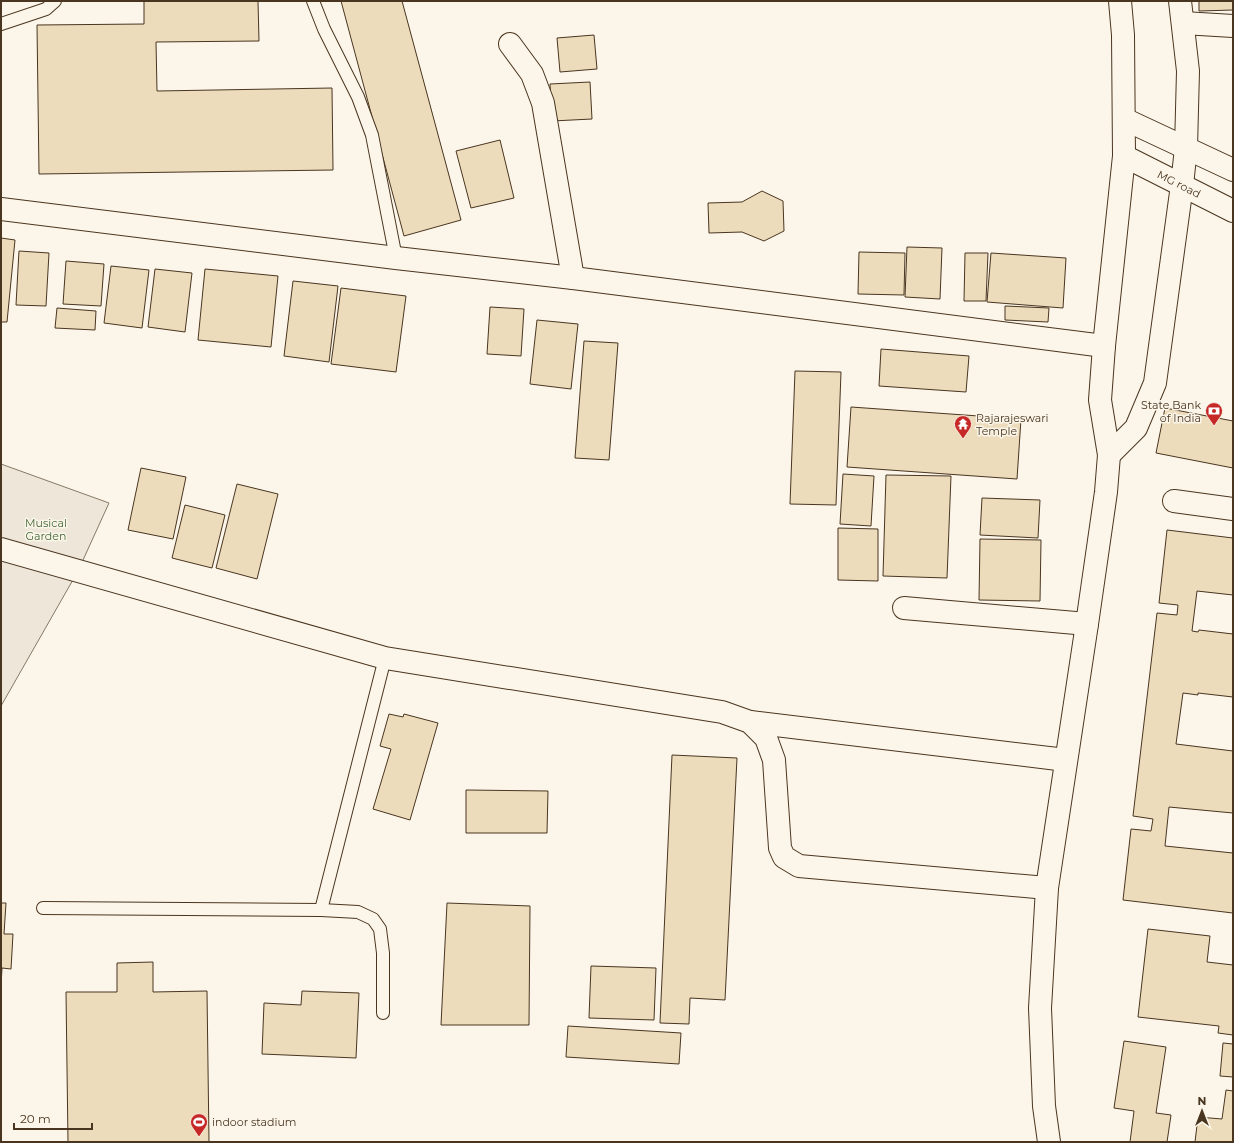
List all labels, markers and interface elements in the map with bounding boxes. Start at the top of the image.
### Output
street label: MG road [1155,167,1203,201]
place label: State Bank of India [1141,398,1201,425]
bank icon: State Bank of India [1204,401,1224,426]
place label: Rajarajeswari Temple [976,411,1049,438]
temple icon: Rajarajeswari Temple [953,414,973,439]
park label: Musical Garden [25,516,67,543]
north arrow [1182,1091,1222,1131]
text: N [1198,1094,1206,1108]
scale bar [14,1105,92,1131]
text: 20 m [20,1111,51,1126]
sports icon: indoor stadium [189,1112,209,1137]
place label: indoor stadium [212,1115,297,1129]

